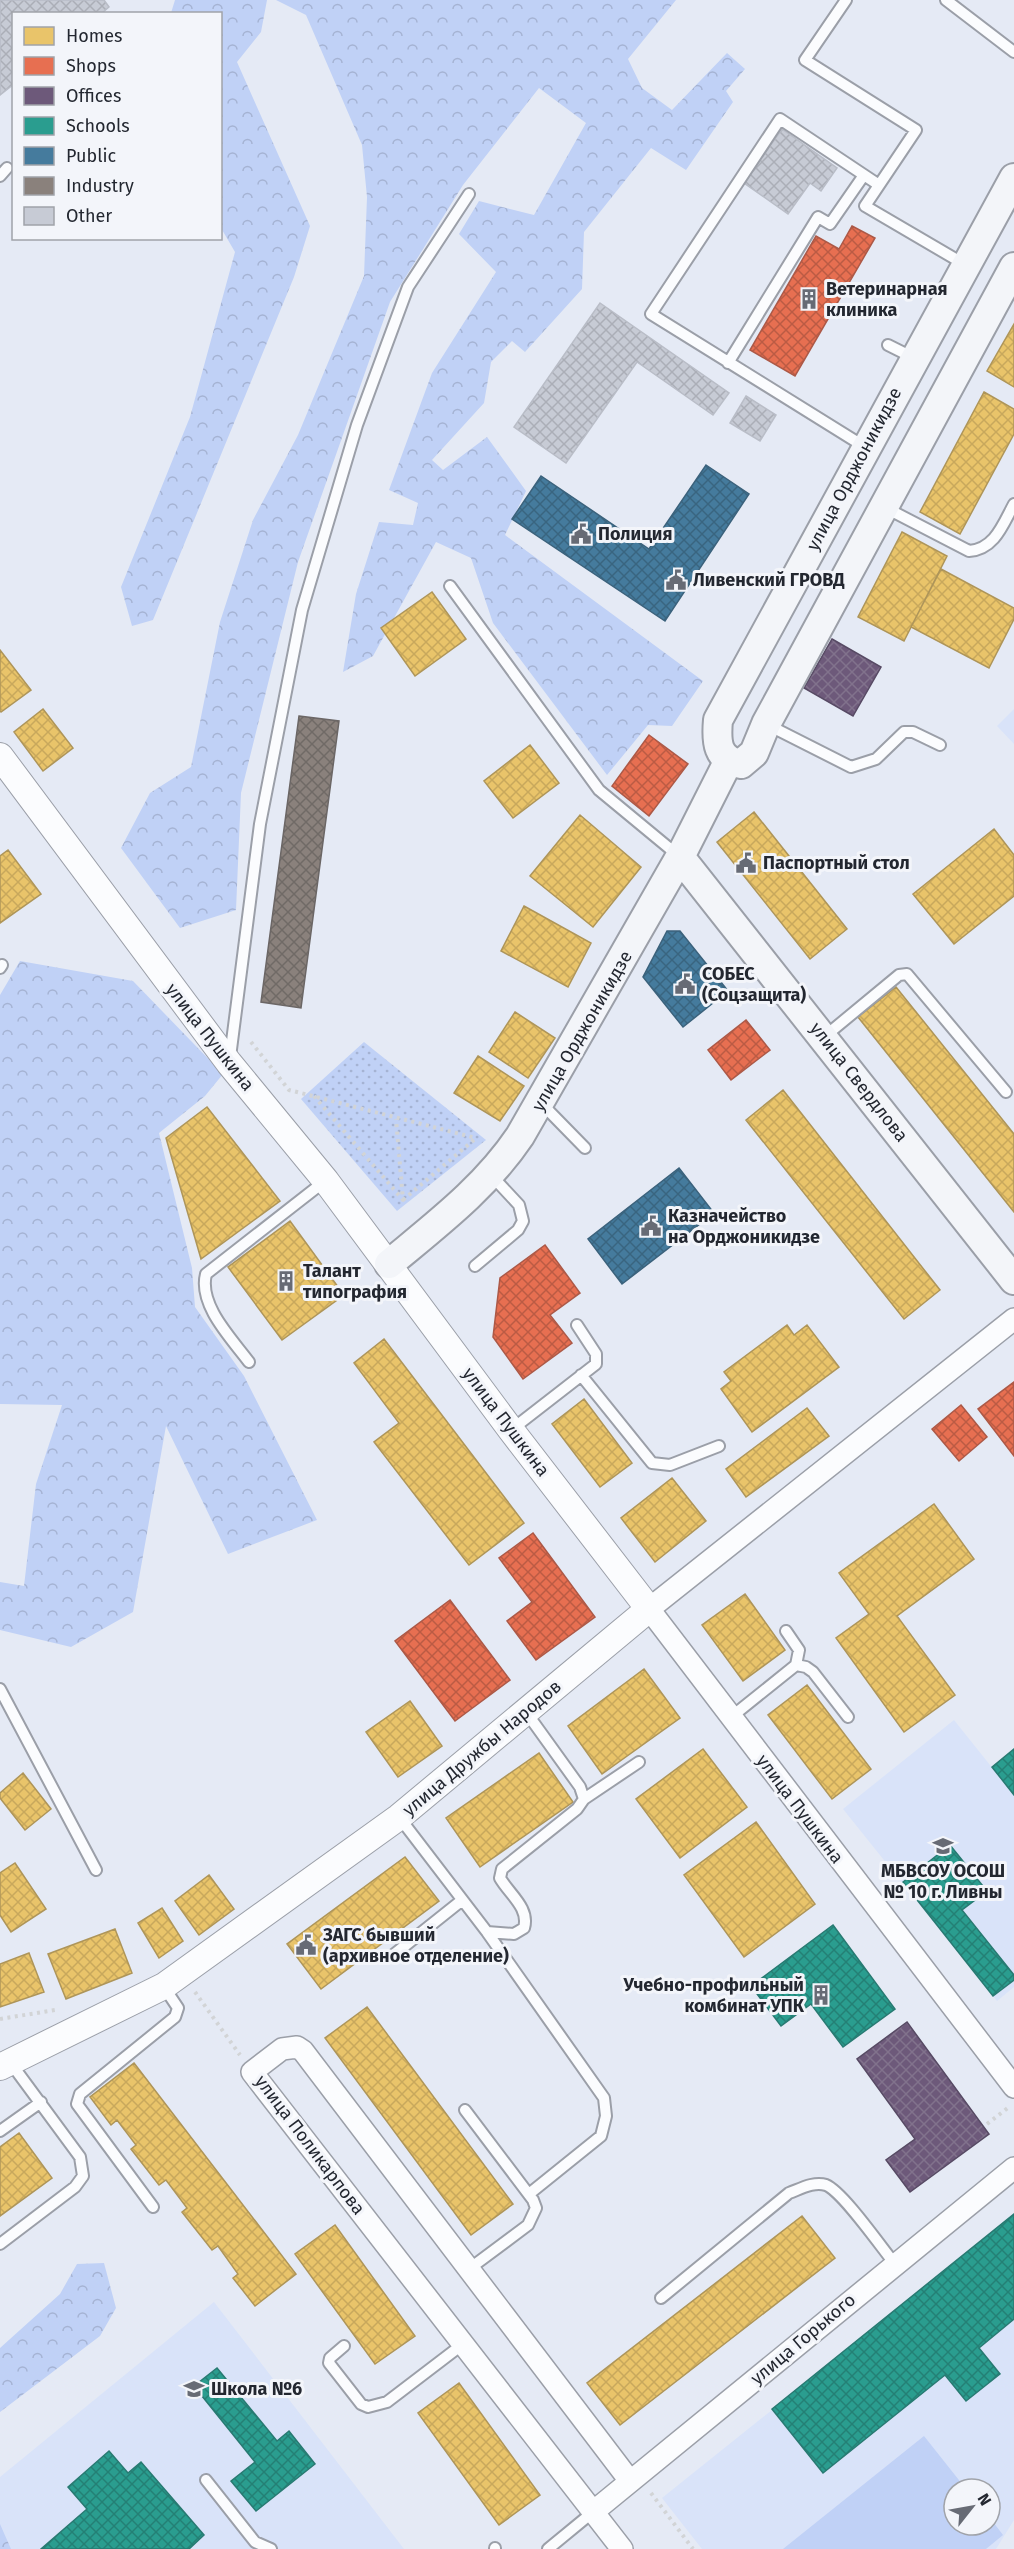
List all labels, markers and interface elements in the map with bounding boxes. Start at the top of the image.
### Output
legend [12,12,222,240]
text: Homes [66,25,122,47]
text: Shops [66,55,116,77]
text: Offices [66,85,121,107]
text: Schools [66,115,130,137]
text: Public [66,145,116,167]
text: Industry [66,175,134,197]
text: Other [66,205,112,227]
place label: Ветеринарная клиника [826,278,948,321]
building icon: Ветеринарная клиника [797,287,821,311]
street label: улица Орджоникидзе [802,384,906,554]
public building icon: Полиция [569,522,593,546]
place label: Полиция [598,523,673,545]
public building icon: Ливенский ГРОВД [664,568,688,592]
place label: Ливенский ГРОВД [693,569,845,591]
public building icon: Паспортный стол [734,851,758,875]
place label: Паспортный стол [763,852,910,874]
street label: улица Орджоникидзе [527,947,637,1115]
place label: СОБЕС (Соцзащита) [702,963,806,1006]
public building icon: СОБЕС (Соцзащита) [673,972,697,996]
street label: улица Пушкина [161,979,259,1095]
street label: улица Свердлова [805,1018,913,1146]
place label: Казначейство на Орджоникидзе [668,1205,820,1248]
public building icon: Казначейство на Орджоникидзе [639,1214,663,1238]
place label: Талант типография [303,1260,407,1303]
building icon: Талант типография [274,1269,298,1293]
street label: улица Пушкина [458,1363,554,1481]
street label: улица Дружбы Народов [398,1675,566,1821]
street label: улица Пушкина [752,1750,848,1868]
school or university icon: МБВСОУ ОСОШ № 10 г. Ливны [931,1834,955,1858]
place label: МБВСОУ ОСОШ № 10 г. Ливны [881,1860,1005,1903]
place label: ЗАГС бывший (архивное отделение) [322,1924,509,1967]
public building icon: ЗАГС бывший (архивное отделение) [294,1933,318,1957]
place label: Учебно-профильный комбинат УПК [623,1974,805,2017]
building icon: Учебно-профильный комбинат УПК [809,1983,833,2007]
street label: улица Поликарпова [250,2071,370,2219]
street label: улица Горького [746,2289,860,2389]
school or university icon: Школа №6 [182,2377,206,2401]
place label: Школа №6 [211,2378,302,2400]
north arrow [942,2477,1002,2537]
text: N [974,2490,995,2509]

